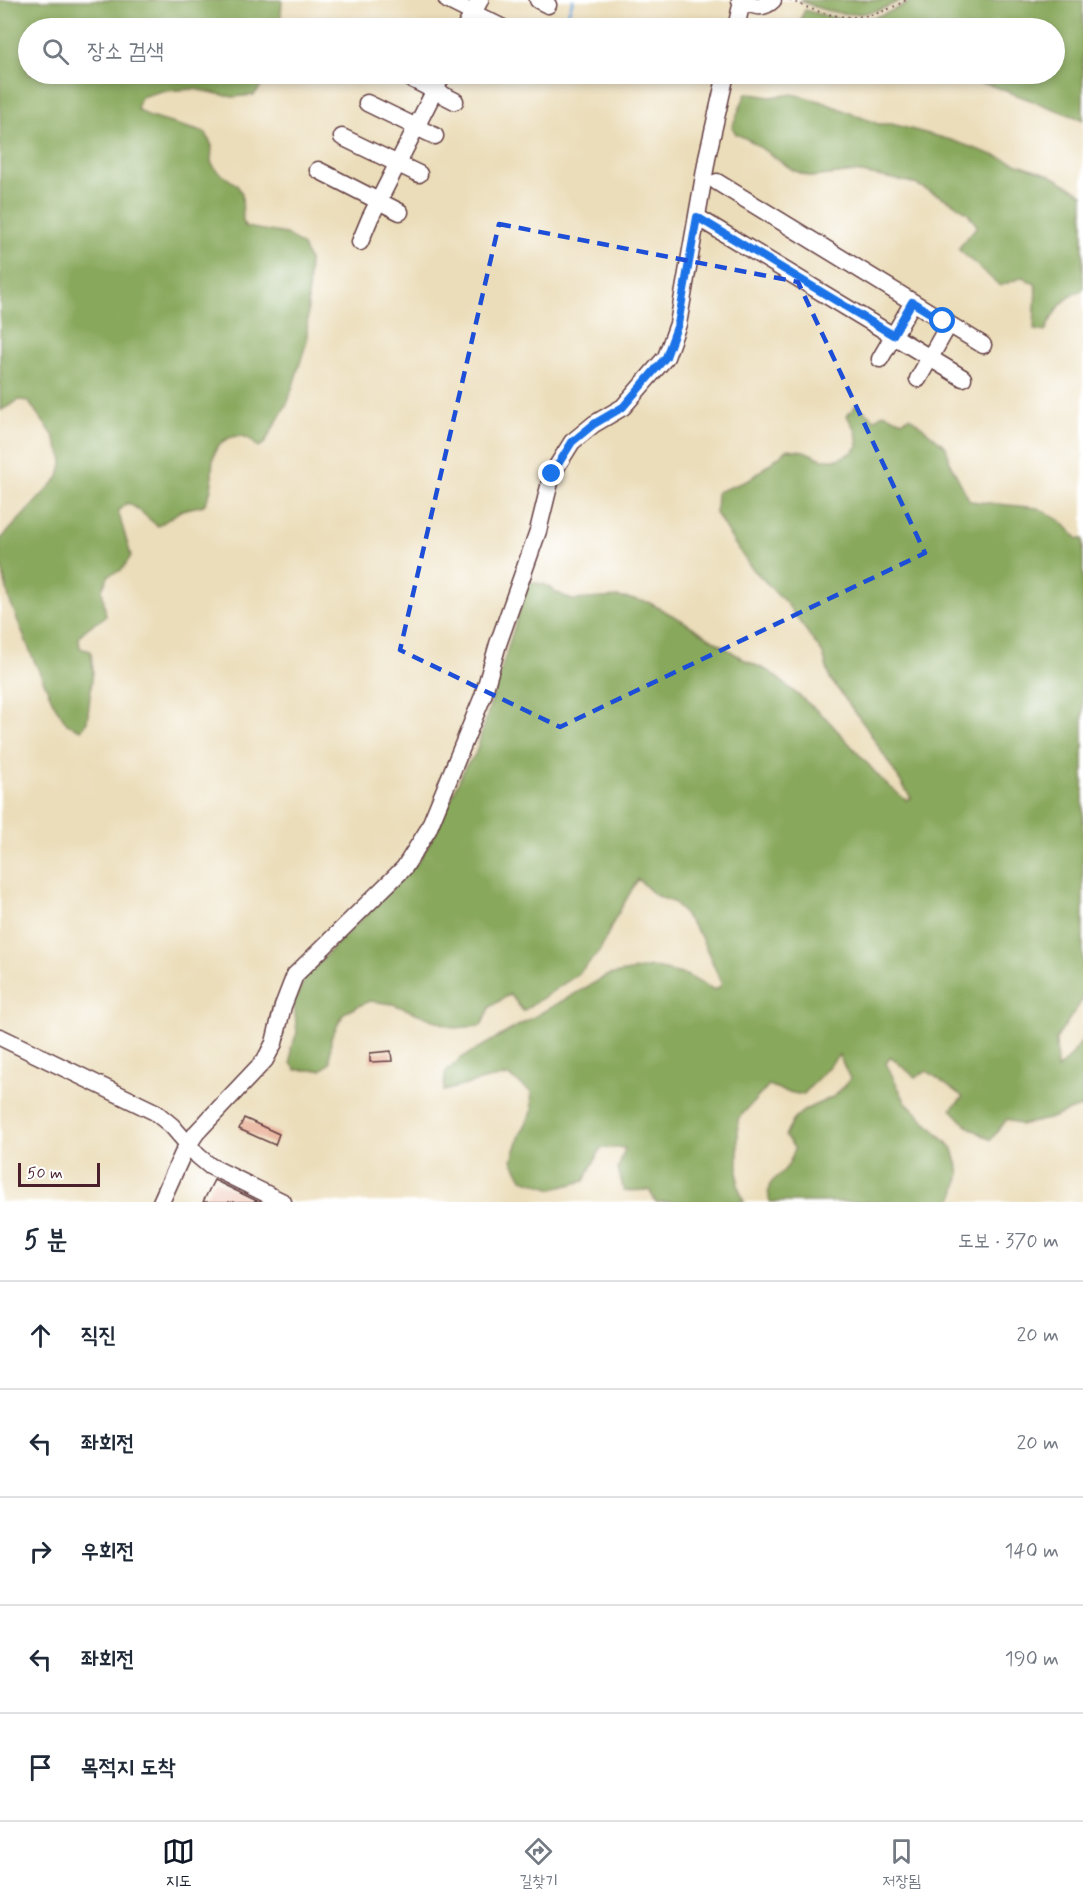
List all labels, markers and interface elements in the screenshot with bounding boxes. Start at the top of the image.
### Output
search box [18,18,1065,84]
icon: search [39,35,72,68]
text: 장소 검색 [87,38,164,66]
route start [929,307,955,333]
route end [538,460,564,486]
scale bar [18,1160,100,1188]
text: 50 m [27,1163,63,1184]
text: 5 분 [24,1224,68,1258]
text: 도보 · 370 m [958,1228,1059,1255]
icon: ahead [24,1319,57,1352]
text: 직진 [81,1322,116,1350]
text: 20 m [1016,1322,1059,1349]
icon: left [24,1427,57,1460]
text: 좌회전 [81,1430,134,1458]
text: 20 m [1016,1430,1059,1457]
icon: right [24,1535,57,1568]
text: 우회전 [81,1538,134,1566]
text: 140 m [1005,1538,1059,1565]
icon: left [24,1643,57,1676]
text: 좌회전 [81,1646,134,1674]
text: 190 m [1005,1646,1059,1673]
icon: arrive [24,1751,57,1784]
text: 목적지 도착 [81,1754,175,1782]
tab: 지도 [162,1835,195,1892]
tab: 길찾기 [519,1835,558,1892]
tab: 저장됨 [882,1835,921,1892]

